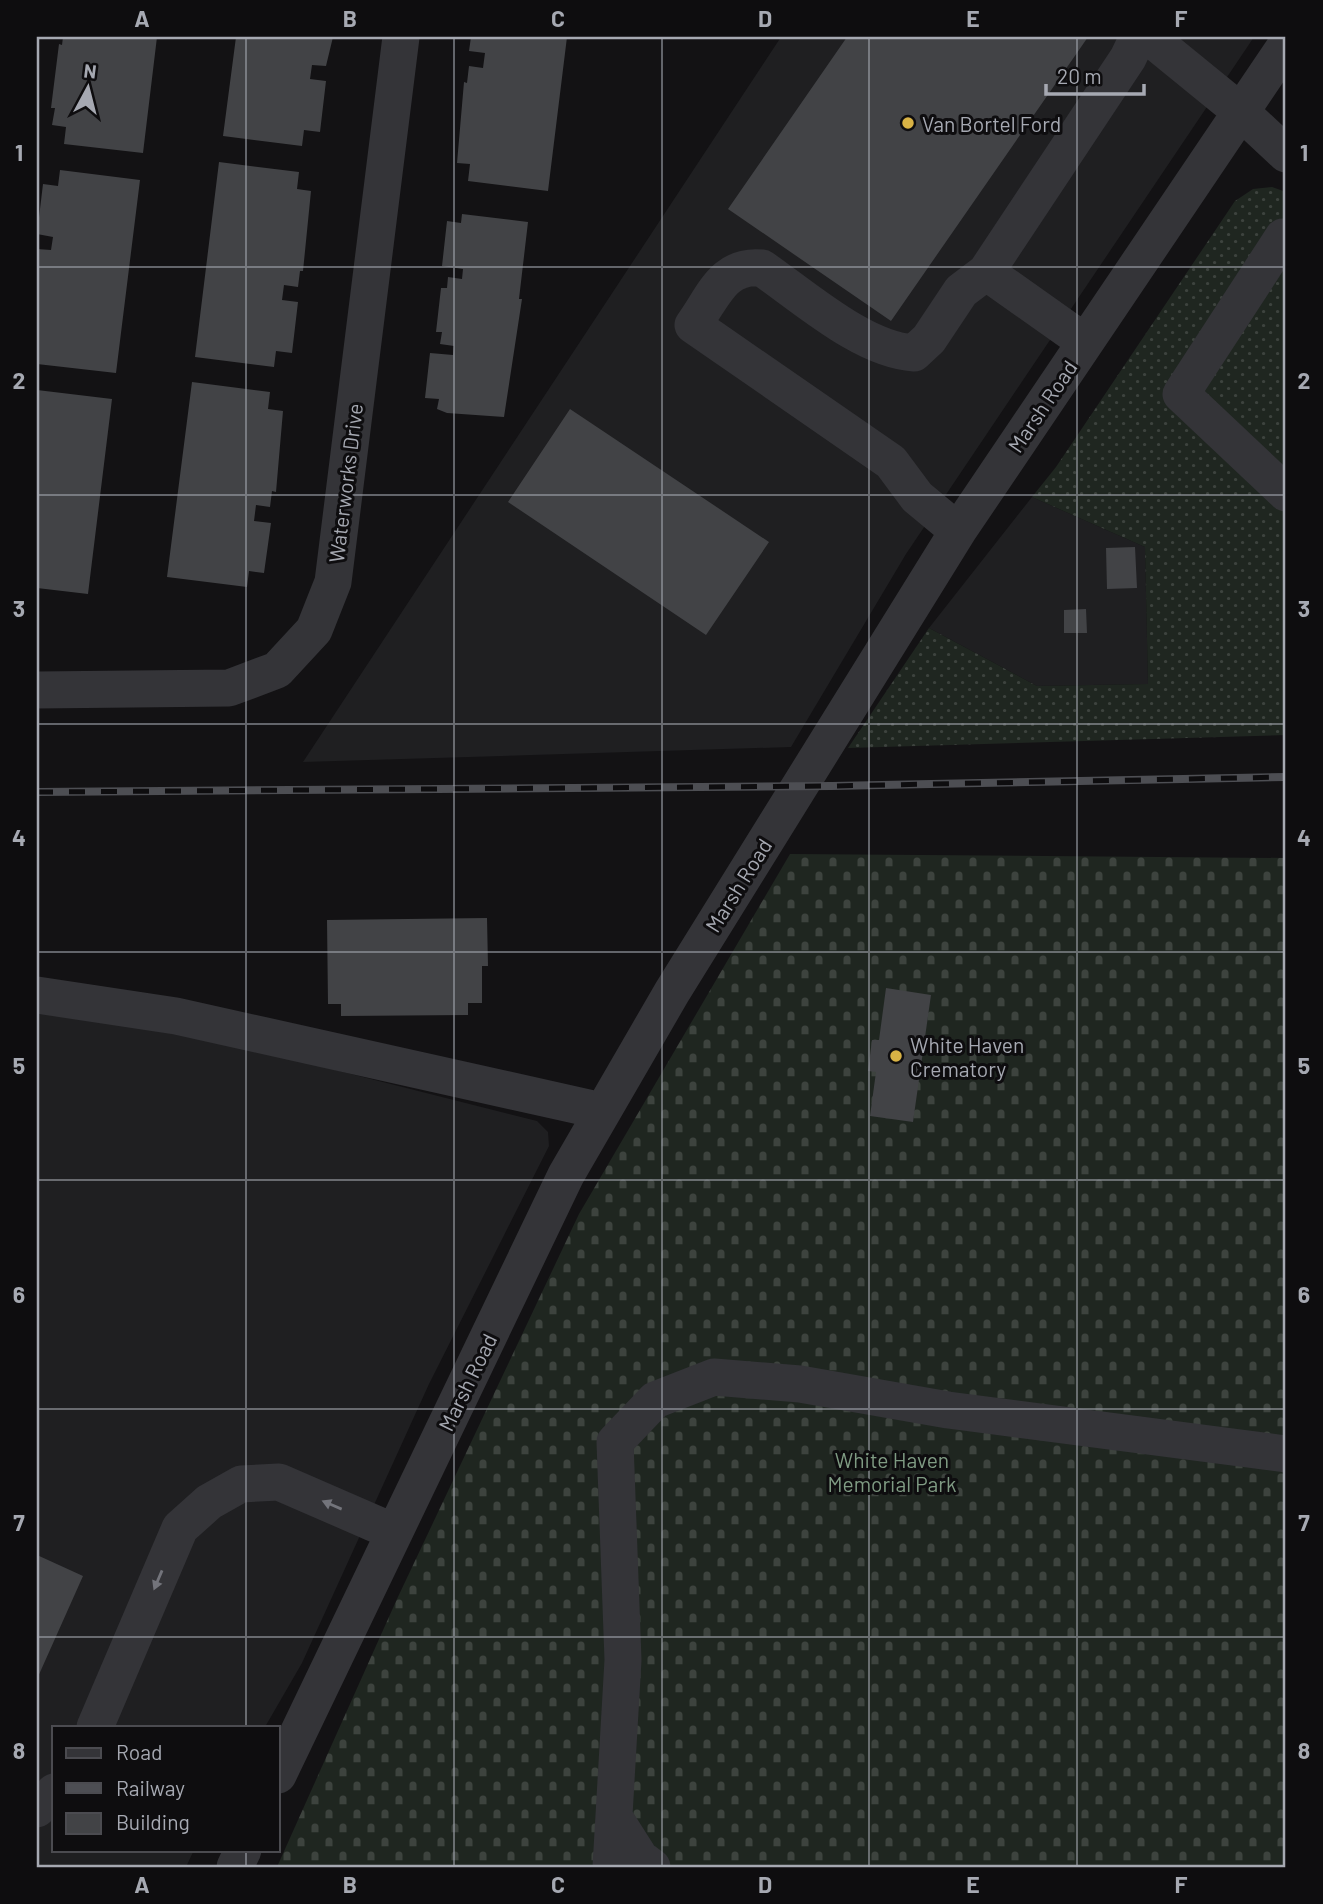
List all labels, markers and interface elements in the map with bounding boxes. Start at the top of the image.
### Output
text: A [134,4,150,32]
text: B [343,4,357,32]
text: C [551,4,565,32]
text: D [758,4,772,32]
text: E [966,4,980,32]
text: F [1175,4,1188,32]
north arrow [52,52,122,122]
scale bar [1046,52,1144,96]
text: N [82,58,98,83]
text: 20 m [1057,63,1102,88]
place label: Van Bortel Ford [922,111,1061,136]
marker: Van Bortel Ford [900,115,916,131]
text: 1 [15,138,23,166]
text: 1 [1300,138,1308,166]
street label: Marsh Road [1002,355,1082,457]
text: 2 [13,366,25,394]
text: 2 [1298,366,1310,394]
street label: Waterworks Drive [323,402,367,564]
text: 3 [13,594,25,622]
text: 3 [1298,594,1310,622]
text: 4 [12,823,26,851]
text: 4 [1297,823,1311,851]
street label: Marsh Road [699,834,777,936]
place label: White Haven Crematory [910,1032,1024,1081]
marker: White Haven Crematory [888,1048,904,1064]
text: 5 [13,1051,25,1079]
text: 5 [1298,1051,1310,1079]
text: 6 [13,1280,25,1308]
text: 6 [1298,1280,1310,1308]
street label: Marsh Road [433,1329,501,1435]
park label: White Haven Memorial Park [828,1447,956,1496]
one-way arrow [321,1499,342,1510]
text: 7 [13,1508,25,1536]
text: 7 [1298,1508,1310,1536]
one-way arrow [152,1570,164,1590]
legend [52,1726,280,1852]
text: 8 [13,1736,25,1764]
text: 8 [1298,1736,1310,1764]
text: Road [116,1739,162,1764]
text: Railway [116,1775,185,1800]
text: Building [116,1809,190,1834]
text: A [134,1870,150,1898]
text: B [343,1870,357,1898]
text: C [551,1870,565,1898]
text: D [758,1870,772,1898]
text: E [966,1870,980,1898]
text: F [1175,1870,1188,1898]

